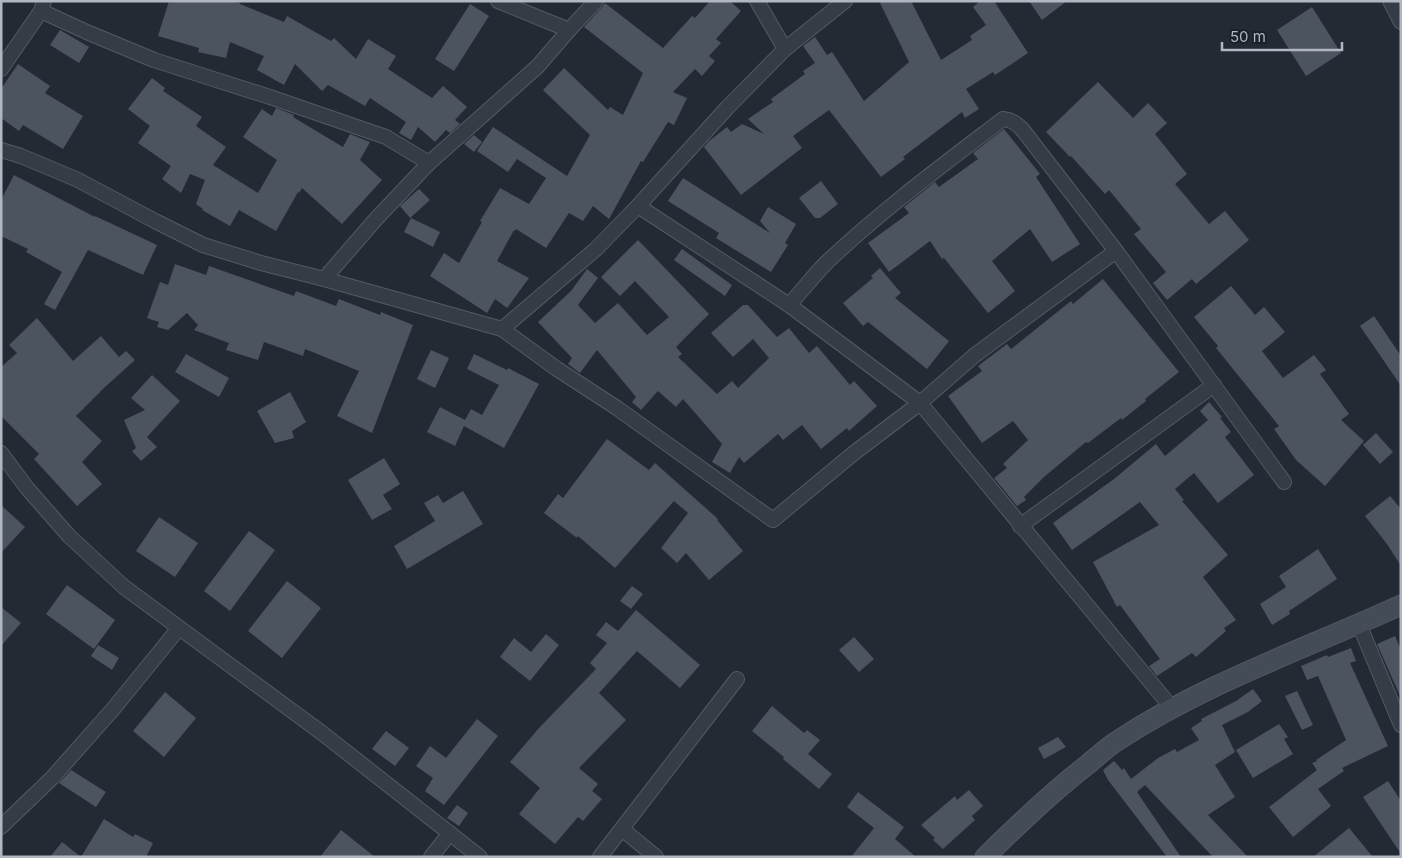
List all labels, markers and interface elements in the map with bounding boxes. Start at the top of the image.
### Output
scale bar [1222,20,1342,52]
text: 50 m [1230,27,1266,46]

